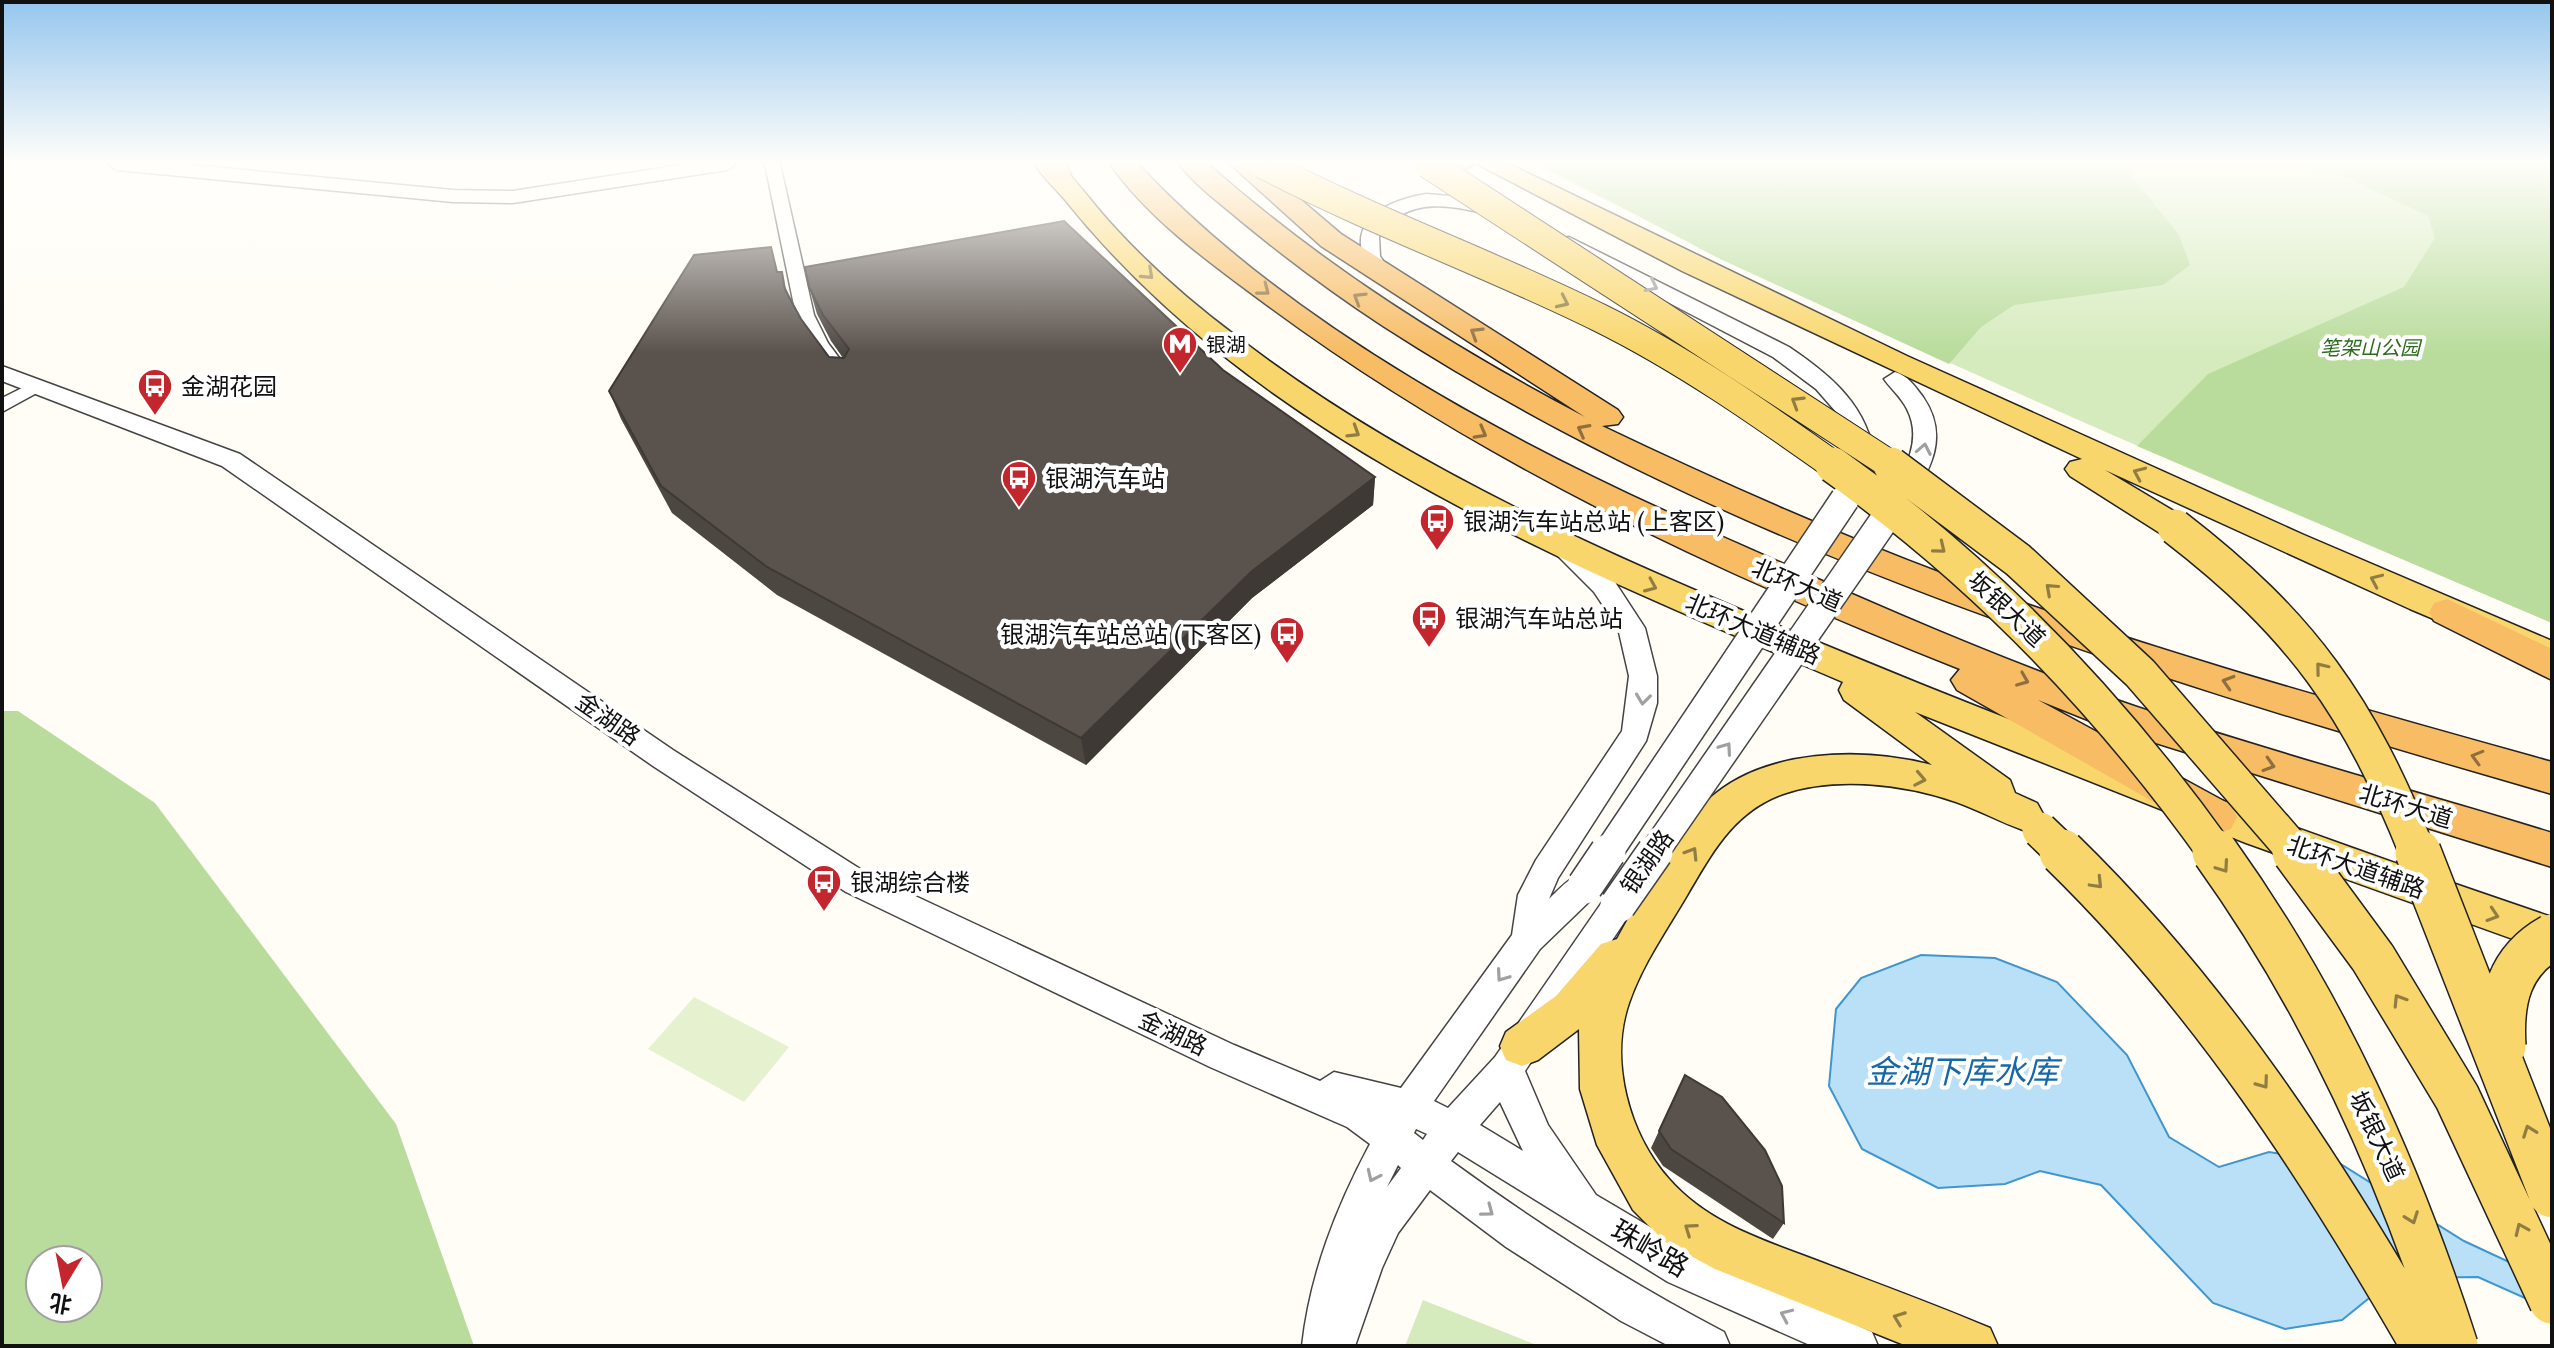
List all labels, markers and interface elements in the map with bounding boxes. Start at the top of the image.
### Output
one-way arrow [1138,265,1153,279]
one-way arrow [1643,276,1658,291]
one-way arrow [1255,281,1270,295]
one-way arrow [1353,292,1368,307]
one-way arrow [1555,292,1570,308]
metro station icon: 银湖 [1161,325,1199,375]
one-way arrow [1471,328,1485,343]
place label: 银湖 [1206,332,1246,357]
park label: 笔架山公园 [2320,335,2423,360]
bus stop icon: 金湖花园 [136,367,174,417]
place label: 金湖花园 [181,371,277,402]
one-way arrow [1791,397,1806,412]
one-way arrow [1345,423,1359,438]
one-way arrow [1472,423,1487,439]
one-way arrow [1577,424,1591,439]
one-way arrow [1914,442,1931,455]
bus stop icon: 银湖汽车站 [1000,459,1038,509]
place label: 银湖汽车站 [1045,463,1165,494]
one-way arrow [2133,467,2148,483]
bus stop icon: 银湖汽车站总站 (上客区) [1418,502,1456,552]
place label: 银湖汽车站总站 (上客区) [1463,506,1724,537]
one-way arrow [1931,538,1945,553]
street label: 北环大道 [1747,551,1847,619]
street label: 坂银大道 [1962,565,2052,653]
one-way arrow [2370,574,2385,590]
one-way arrow [1643,576,1657,592]
one-way arrow [2046,585,2061,599]
street label: 北环大道辅路 [1681,587,1825,671]
bus stop icon: 银湖汽车站总站 [1410,599,1448,649]
place label: 银湖汽车站总站 [1455,603,1623,634]
bus stop icon: 银湖汽车站总站 (下客区) [1268,615,1306,665]
place label: 银湖汽车站总站 (下客区) [1000,619,1261,650]
one-way arrow [2316,663,2331,677]
one-way arrow [2015,670,2029,686]
one-way arrow [2221,675,2235,691]
street label: 金湖路 [570,686,646,752]
one-way arrow [1635,692,1652,705]
one-way arrow [1716,743,1731,757]
one-way arrow [2470,749,2484,766]
one-way arrow [2261,755,2275,771]
one-way arrow [1913,769,1926,786]
street label: 北环大道 [2356,777,2456,835]
street label: 银湖路 [1614,824,1680,900]
street label: 北环大道辅路 [2283,829,2429,905]
one-way arrow [1682,847,1697,862]
one-way arrow [2213,858,2228,872]
bus stop icon: 银湖综合楼 [805,863,843,913]
place label: 银湖综合楼 [850,867,970,898]
one-way arrow [2088,874,2102,888]
one-way arrow [2485,905,2499,921]
one-way arrow [1497,967,1512,981]
one-way arrow [2393,994,2408,1009]
street label: 金湖路 [1134,1004,1212,1062]
water label: 金湖下库水库 [1866,1051,2063,1092]
one-way arrow [2253,1075,2268,1089]
street label: 坂银大道 [2343,1086,2411,1186]
one-way arrow [2522,1125,2539,1139]
one-way arrow [1367,1168,1383,1183]
one-way arrow [1479,1201,1494,1215]
one-way arrow [2403,1210,2419,1224]
street label: 珠岭路 [1605,1211,1695,1285]
one-way arrow [2514,1223,2530,1238]
one-way arrow [1685,1224,1699,1239]
north arrow [24,1244,104,1324]
text: 北 [47,1288,74,1319]
one-way arrow [1780,1309,1795,1325]
one-way arrow [1893,1311,1907,1328]

